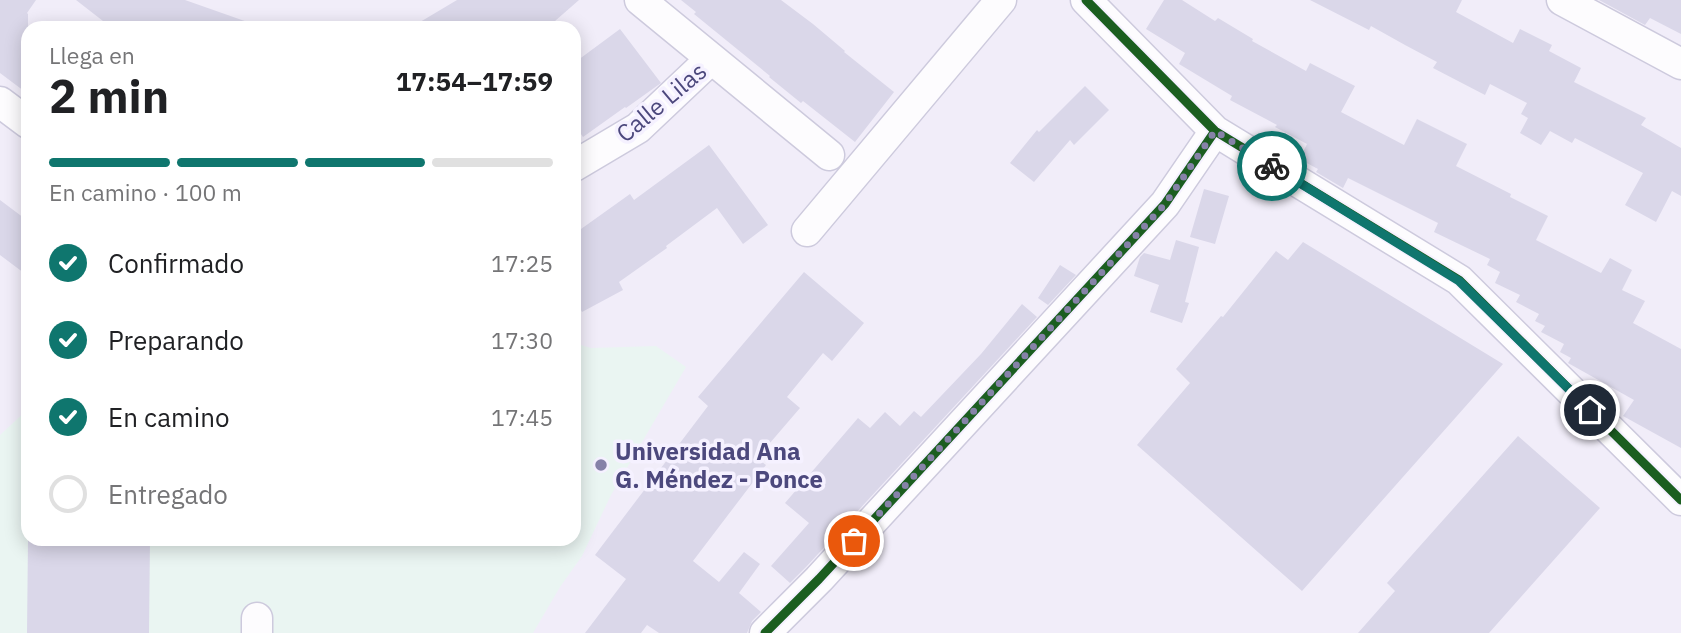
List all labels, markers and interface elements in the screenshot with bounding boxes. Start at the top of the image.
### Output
text: Llega en [49,40,135,70]
street label: Calle Lilas [609,55,713,149]
text: 17:54–17:59 [396,64,553,98]
text: 2 min [49,66,169,126]
courier [1237,131,1307,201]
icon: bike [1253,147,1291,185]
text: En camino · 100 m [49,177,242,207]
icon: check [49,244,87,282]
text: Confirmado [108,246,244,280]
text: 17:25 [491,248,553,278]
icon: check [49,321,87,359]
text: Preparando [108,323,244,357]
text: 17:30 [491,325,553,355]
pin [1560,380,1620,440]
icon: home [1571,391,1609,429]
icon: check [49,398,87,436]
text: En camino [108,400,230,434]
text: 17:45 [491,402,553,432]
place label: Universidad Ana G. Méndez - Ponce [615,435,823,495]
marker: Universidad Ana G. Méndez - Ponce [593,457,609,473]
text: Entregado [108,477,228,511]
pin [824,511,884,571]
icon: bag [835,522,873,560]

